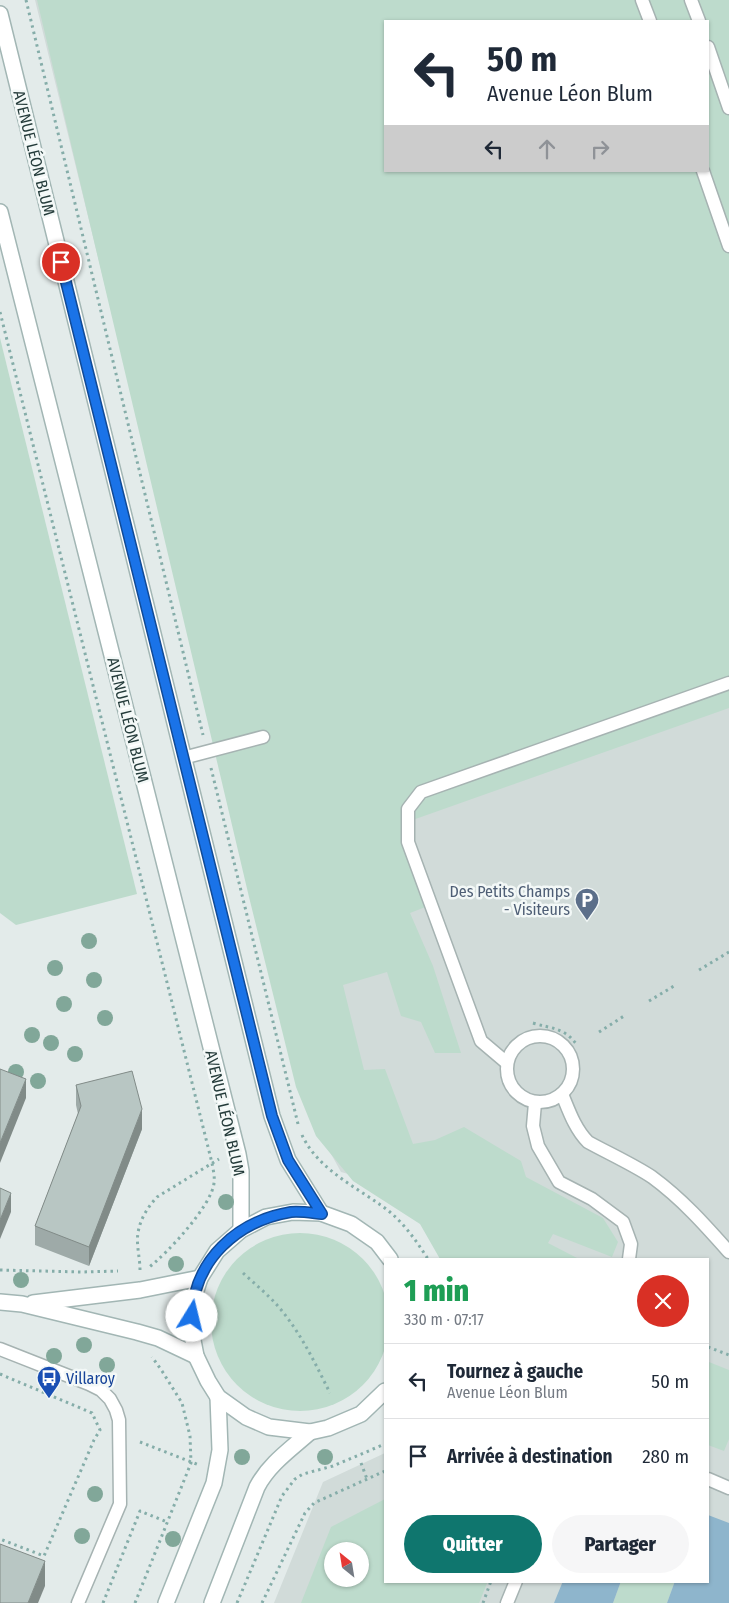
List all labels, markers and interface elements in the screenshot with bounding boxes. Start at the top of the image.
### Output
text: 50 m [487,38,557,80]
icon: left [404,40,469,105]
text: Avenue Léon Blum [487,80,653,107]
street label: AVENUE LÉON BLUM [9,88,59,218]
icon: left [480,135,508,163]
icon: ahead [533,135,561,163]
icon: right [586,135,614,163]
pin [40,241,82,283]
icon: arrive [47,248,75,276]
street label: AVENUE LÉON BLUM [103,655,153,785]
place label: Des Petits Champs - Visiteurs [449,882,570,919]
parking icon: Des Petits Champs - Visiteurs [574,887,600,921]
street label: AVENUE LÉON BLUM [201,1048,249,1178]
text: 1 min [404,1273,469,1309]
button: close [637,1275,689,1327]
position arrow [165,1289,217,1341]
text: 330 m · 07:17 [404,1310,484,1329]
text: Tournez à gauche [447,1360,583,1383]
bus stop icon: Villaroy [36,1365,62,1399]
icon: left [404,1367,432,1395]
place label: Villaroy [66,1369,116,1388]
text: 50 m [651,1370,689,1393]
text: Avenue Léon Blum [447,1383,568,1402]
icon: arrive [404,1442,432,1470]
text: Arrivée à destination [447,1445,613,1468]
text: 280 m [642,1445,689,1468]
button: Quitter [404,1515,542,1573]
button: Partager [552,1515,689,1573]
north arrow [324,1542,369,1588]
map controls [324,1542,369,1587]

